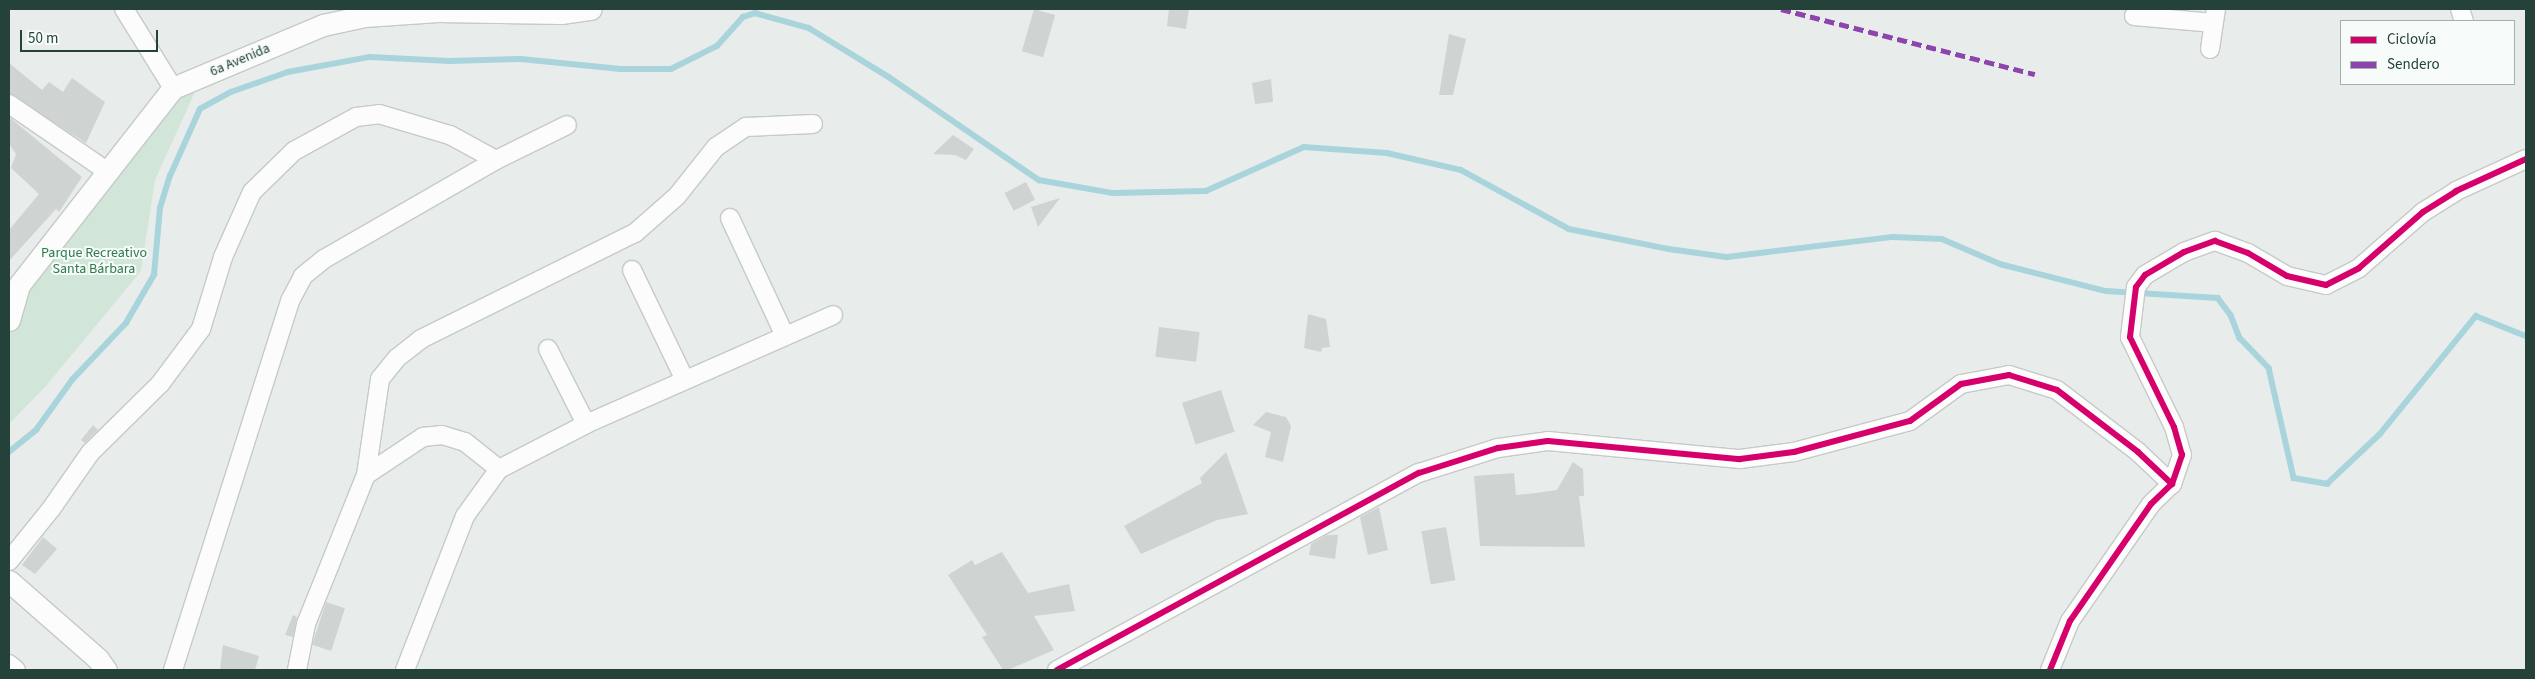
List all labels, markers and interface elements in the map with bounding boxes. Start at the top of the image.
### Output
scale bar [22,20,160,52]
legend [2340,20,2515,85]
text: 50 m [28,28,58,49]
text: Ciclovía [2387,29,2436,50]
street label: 6a Avenida [207,40,273,80]
text: Sendero [2387,54,2440,75]
park label: Parque Recreativo Santa Bárbara [41,245,147,278]

